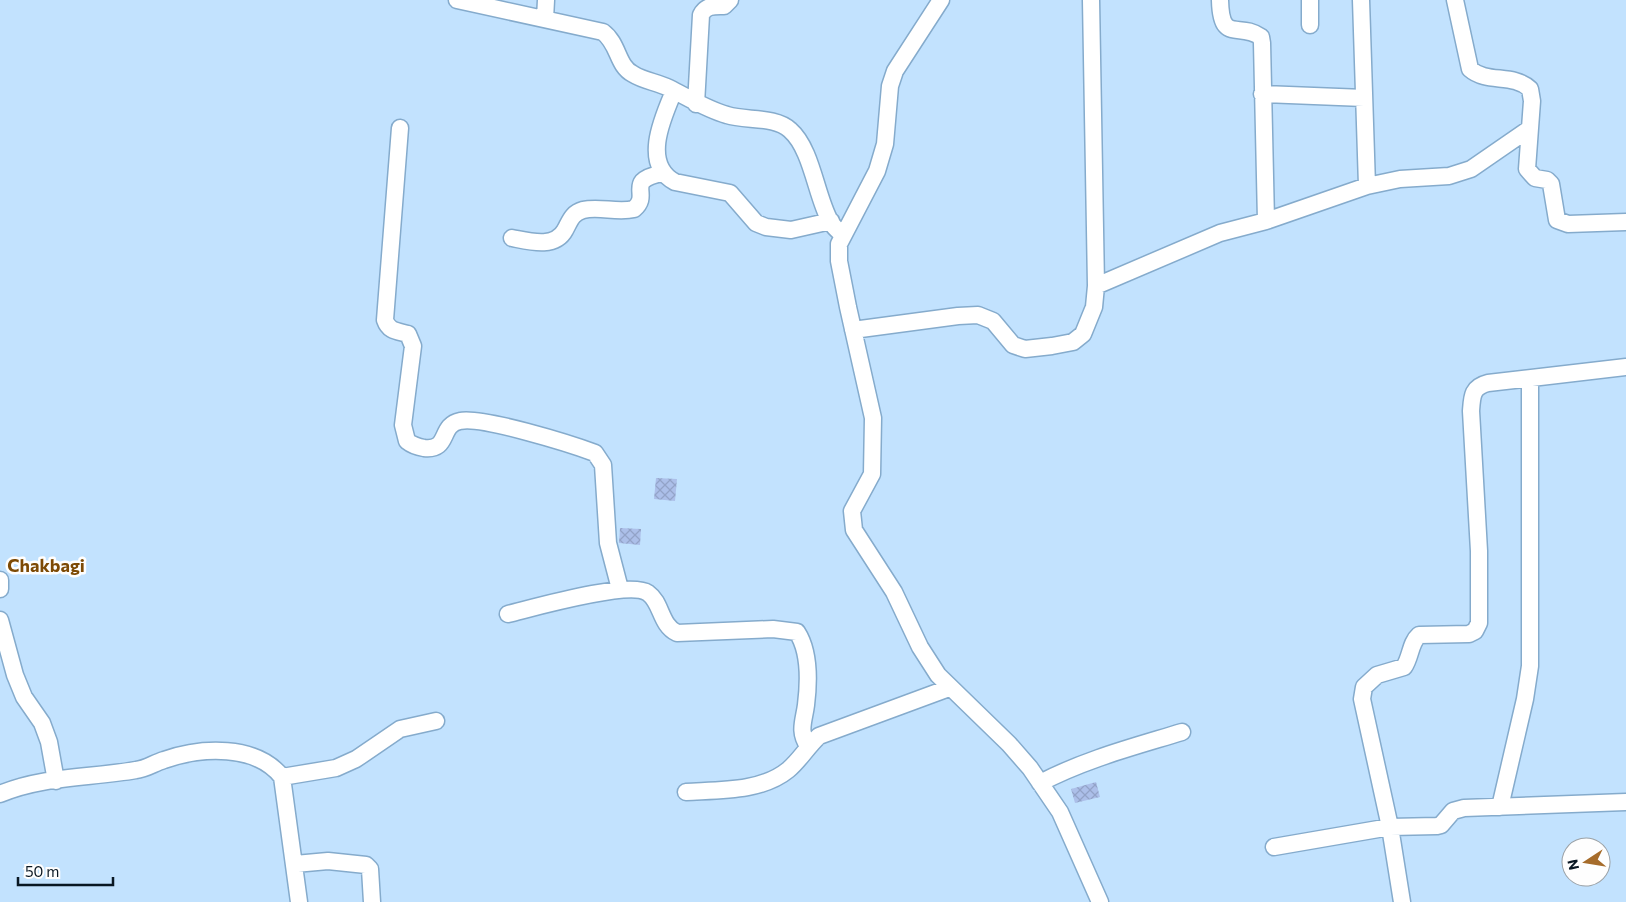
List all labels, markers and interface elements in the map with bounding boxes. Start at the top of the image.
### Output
district label: Chakbagi [7,554,85,576]
north arrow [1561,837,1611,887]
scale bar [18,854,112,886]
text: N [1563,858,1582,872]
text: 50 m [25,862,59,880]

